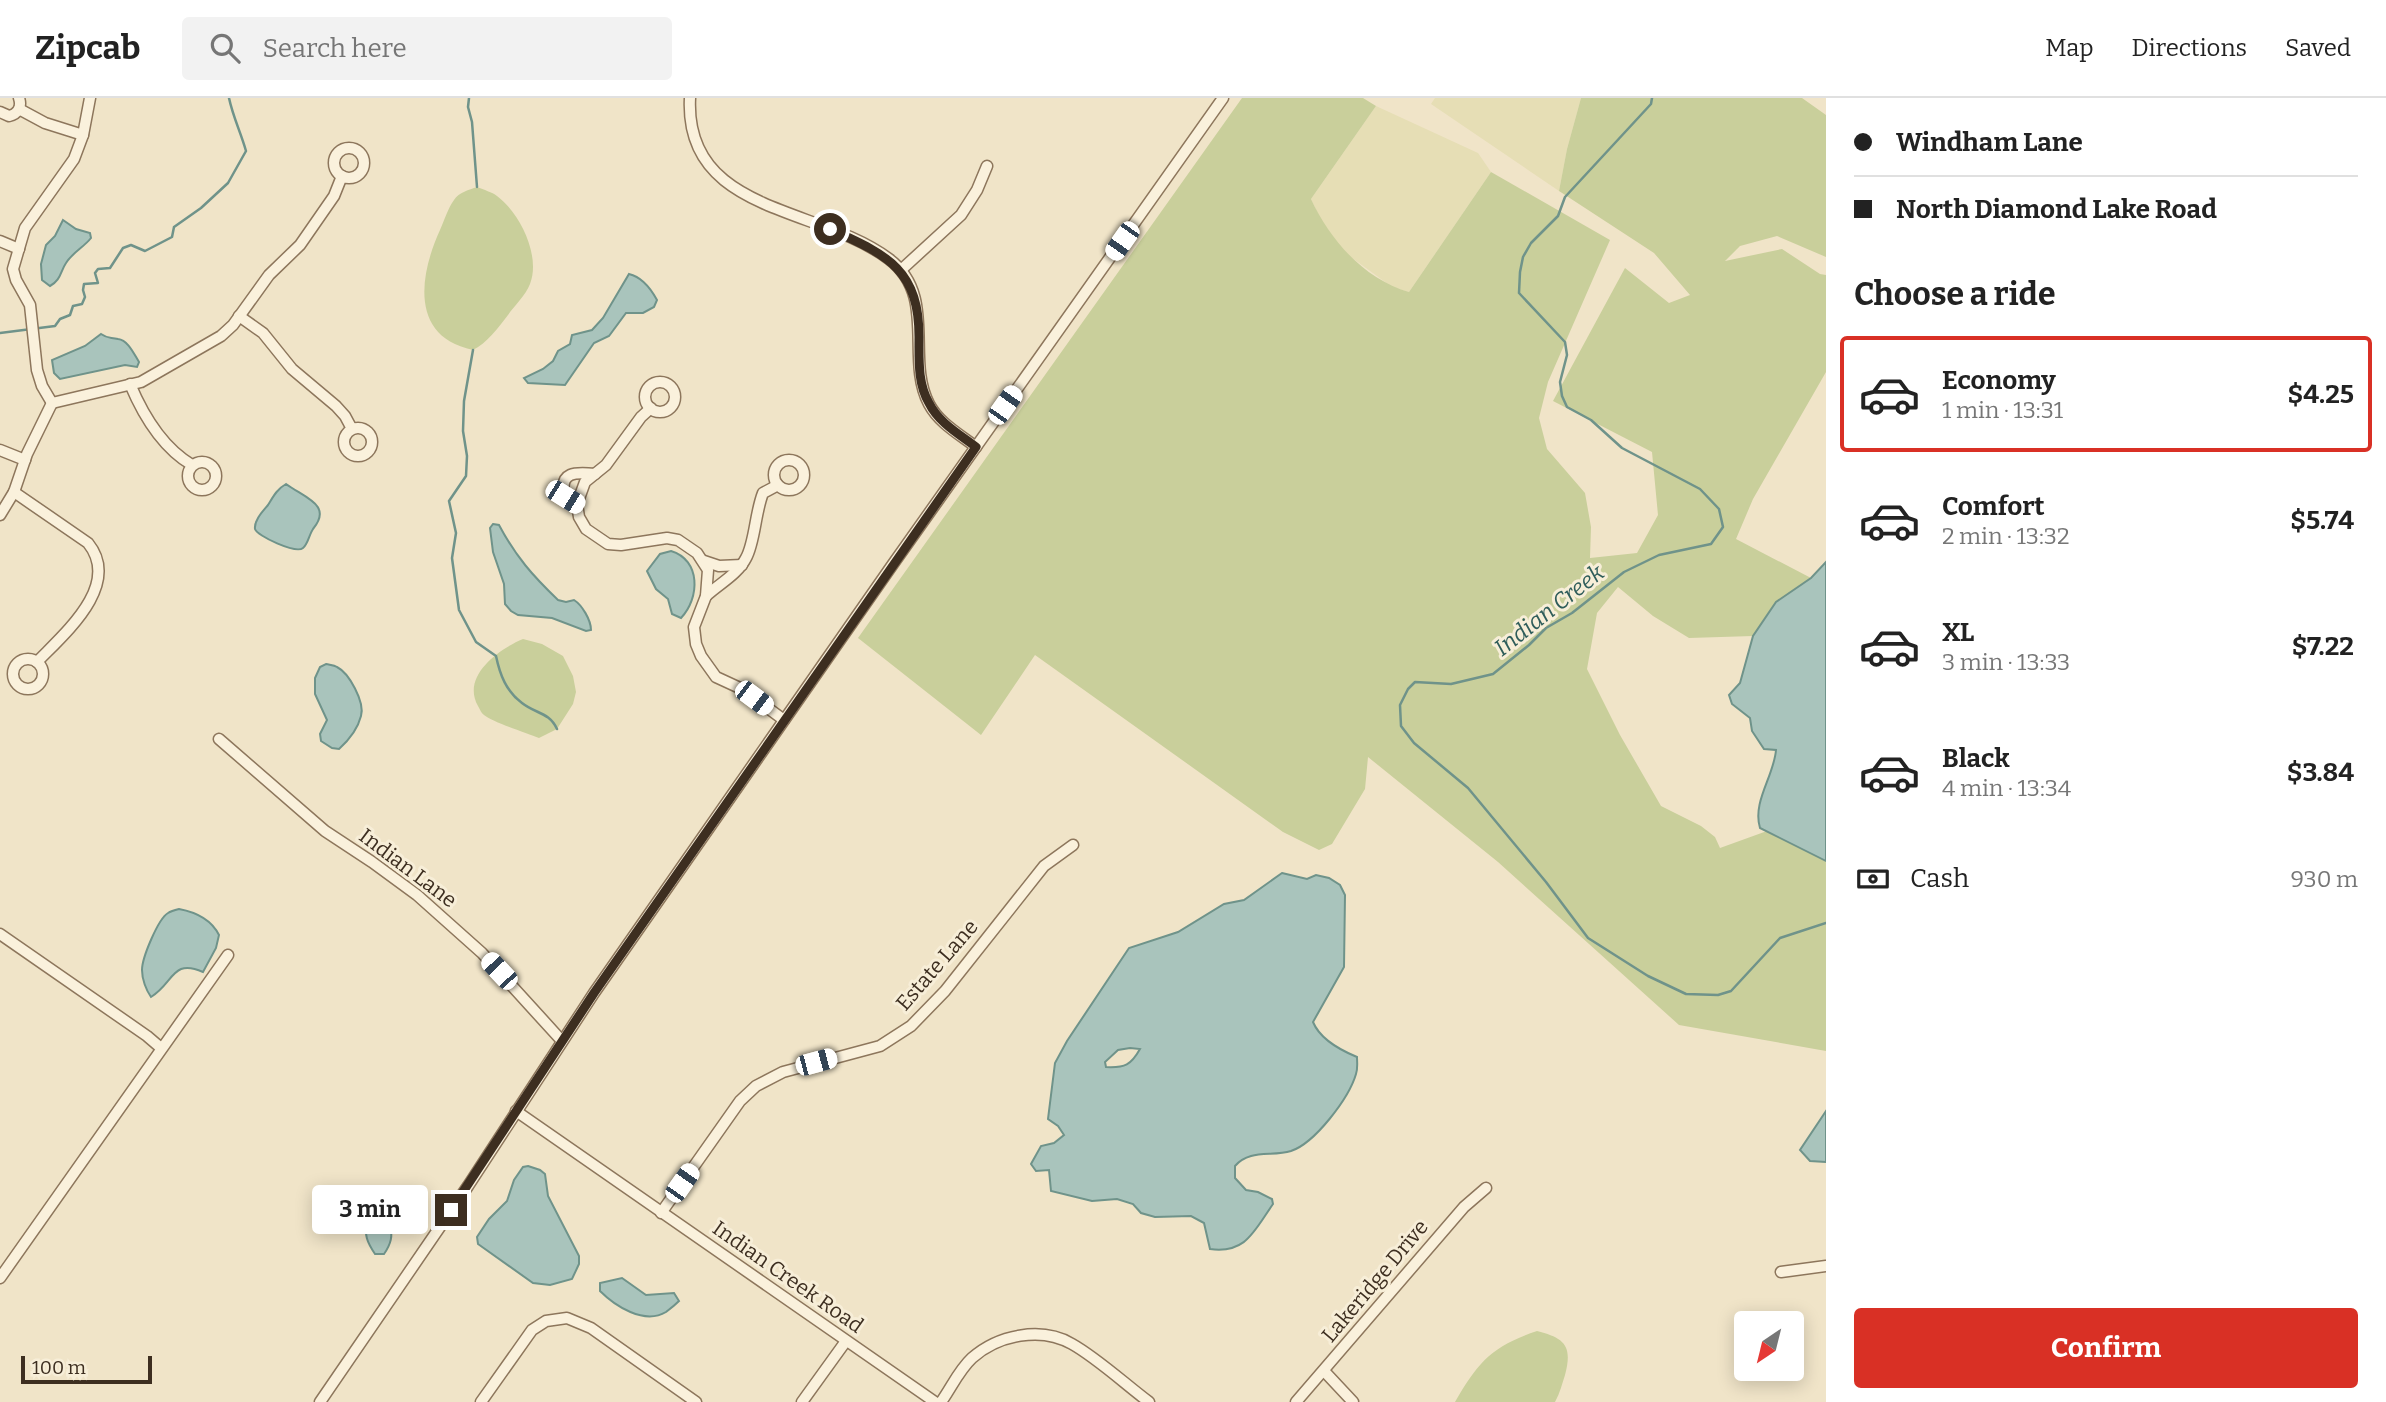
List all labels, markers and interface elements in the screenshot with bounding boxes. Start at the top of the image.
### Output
search box [182,17,672,80]
text: Zipcab [35,28,140,68]
icon: search [206,29,244,67]
text: Search here [262,33,407,64]
text: Map [2045,34,2094,62]
text: Directions [2132,34,2247,62]
text: Saved [2285,34,2351,62]
text: Windham Lane [1896,127,2083,158]
text: North Diamond Lake Road [1896,194,2217,225]
route start [814,213,846,245]
car [1102,218,1143,264]
text: Choose a ride [1854,275,2055,313]
icon: car [1858,363,1921,426]
text: Economy [1942,365,2056,396]
text: $4.25 [2287,379,2354,410]
car [985,382,1026,428]
text: 1 min · 13:31 [1942,396,2063,424]
car [542,477,589,517]
icon: car [1858,489,1921,552]
text: Comfort [1942,491,2045,522]
text: $5.74 [2290,505,2354,536]
text: 2 min · 13:32 [1942,522,2069,550]
water label: Indian Creek [1488,558,1610,662]
icon: car [1858,615,1921,678]
text: XL [1942,617,1974,648]
text: $7.22 [2292,631,2354,662]
text: 3 min · 13:33 [1942,648,2070,676]
car [731,677,778,719]
icon: car [1858,741,1921,804]
text: Black [1942,743,2010,774]
text: $3.84 [2287,757,2354,788]
text: 4 min · 13:34 [1942,774,2071,802]
street label: Indian Lane [354,823,462,913]
icon: cash [1854,860,1892,898]
text: Cash [1910,863,1969,894]
text: 930 m [2291,865,2358,893]
street label: Estate Lane [890,914,984,1016]
car [477,948,522,994]
car [793,1046,840,1078]
car [662,1160,703,1206]
callout: 3 min [311,1186,426,1234]
route end [435,1194,467,1226]
text: 3 min [339,1195,401,1223]
street label: Lakeridge Drive [1316,1214,1434,1348]
street label: Indian Creek Road [708,1215,868,1339]
button: Confirm [1854,1308,2358,1388]
north arrow [1734,1311,1804,1381]
map controls [1734,1311,1804,1381]
scale bar [21,1353,152,1385]
text: 100 m [32,1356,86,1379]

